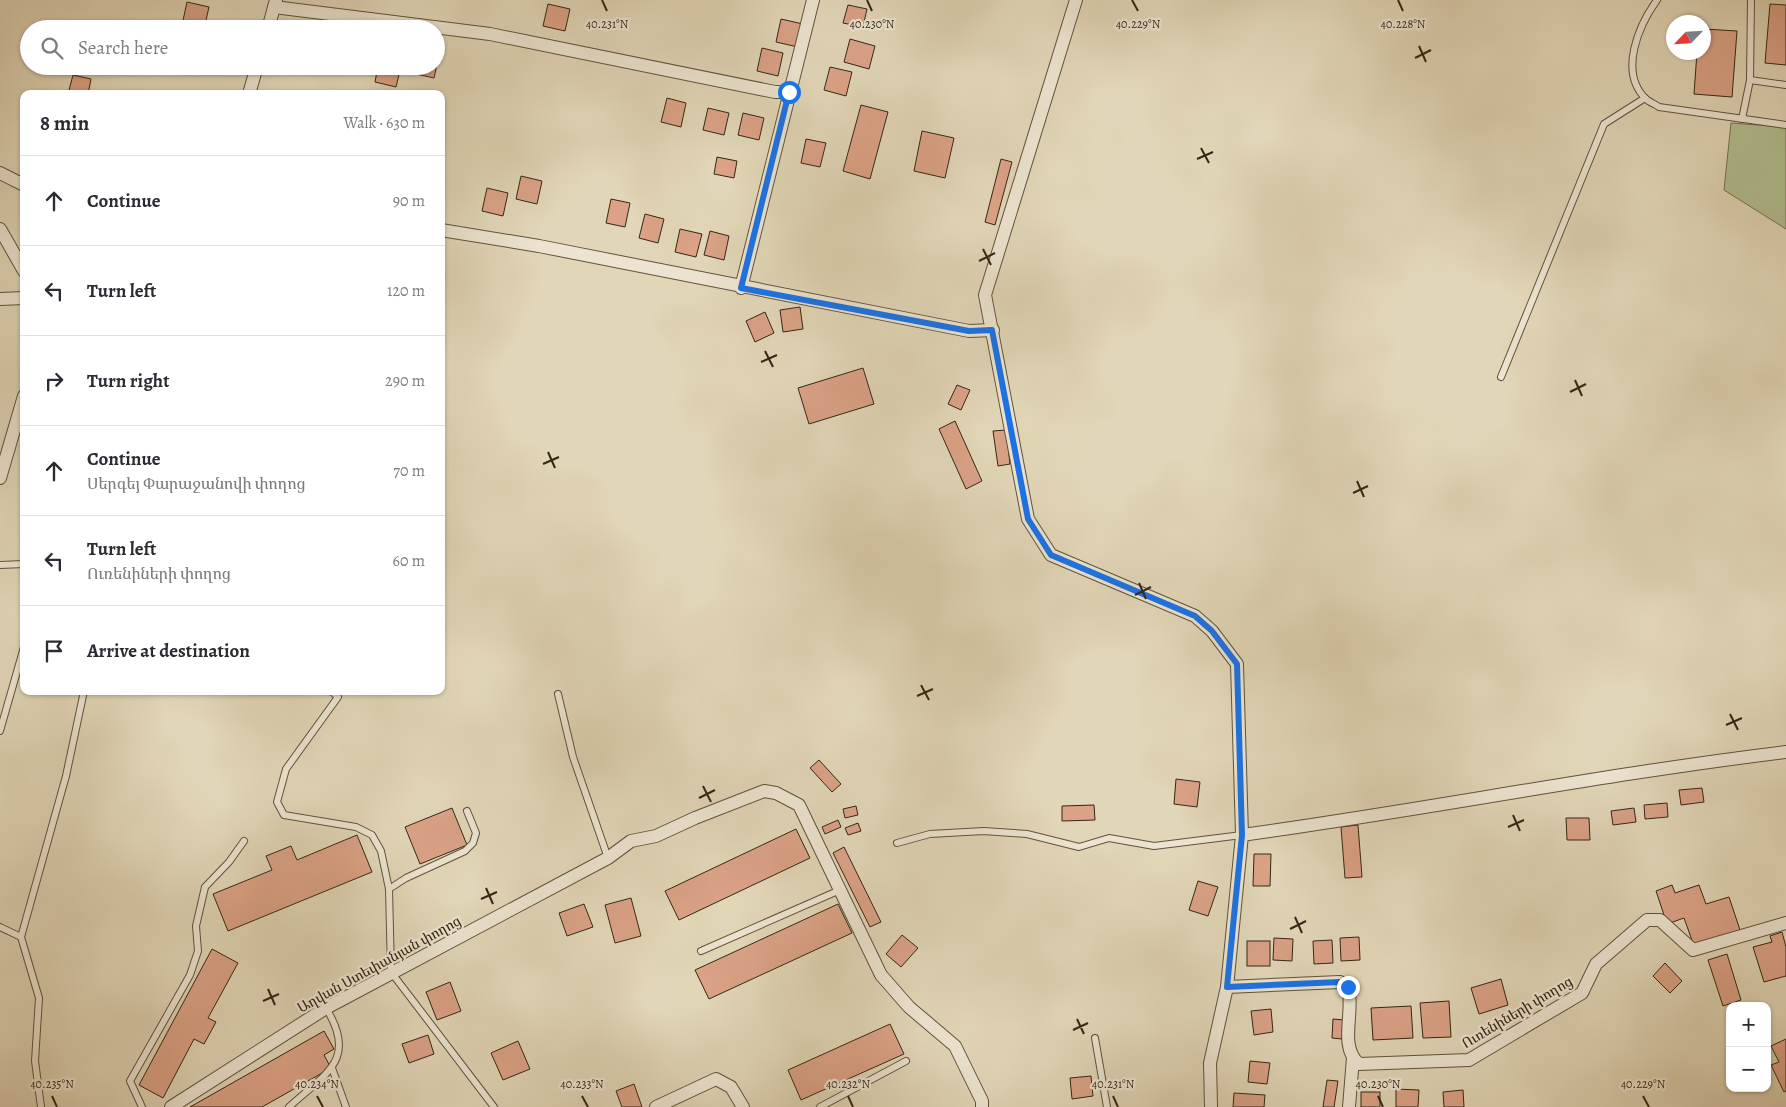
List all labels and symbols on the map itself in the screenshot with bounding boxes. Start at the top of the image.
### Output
north arrow [1666,15,1711,60]
text: 40.231°N [586,16,629,32]
text: 40.230°N [850,16,895,32]
text: 40.229°N [1116,16,1161,32]
text: 40.228°N [1381,16,1426,32]
route start [778,81,801,104]
street label: Աղվան Ստեփանյան փողոց [294,911,464,1017]
street label: Ուռենիների փողոց [1458,972,1576,1053]
route end [1337,976,1360,999]
text: 40.235°N [30,1076,74,1092]
text: 40.234°N [295,1076,339,1092]
text: 40.233°N [560,1076,604,1092]
text: 40.232°N [826,1076,870,1092]
text: 40.231°N [1092,1076,1135,1092]
text: 40.230°N [1356,1076,1401,1092]
text: 40.229°N [1621,1076,1666,1092]

